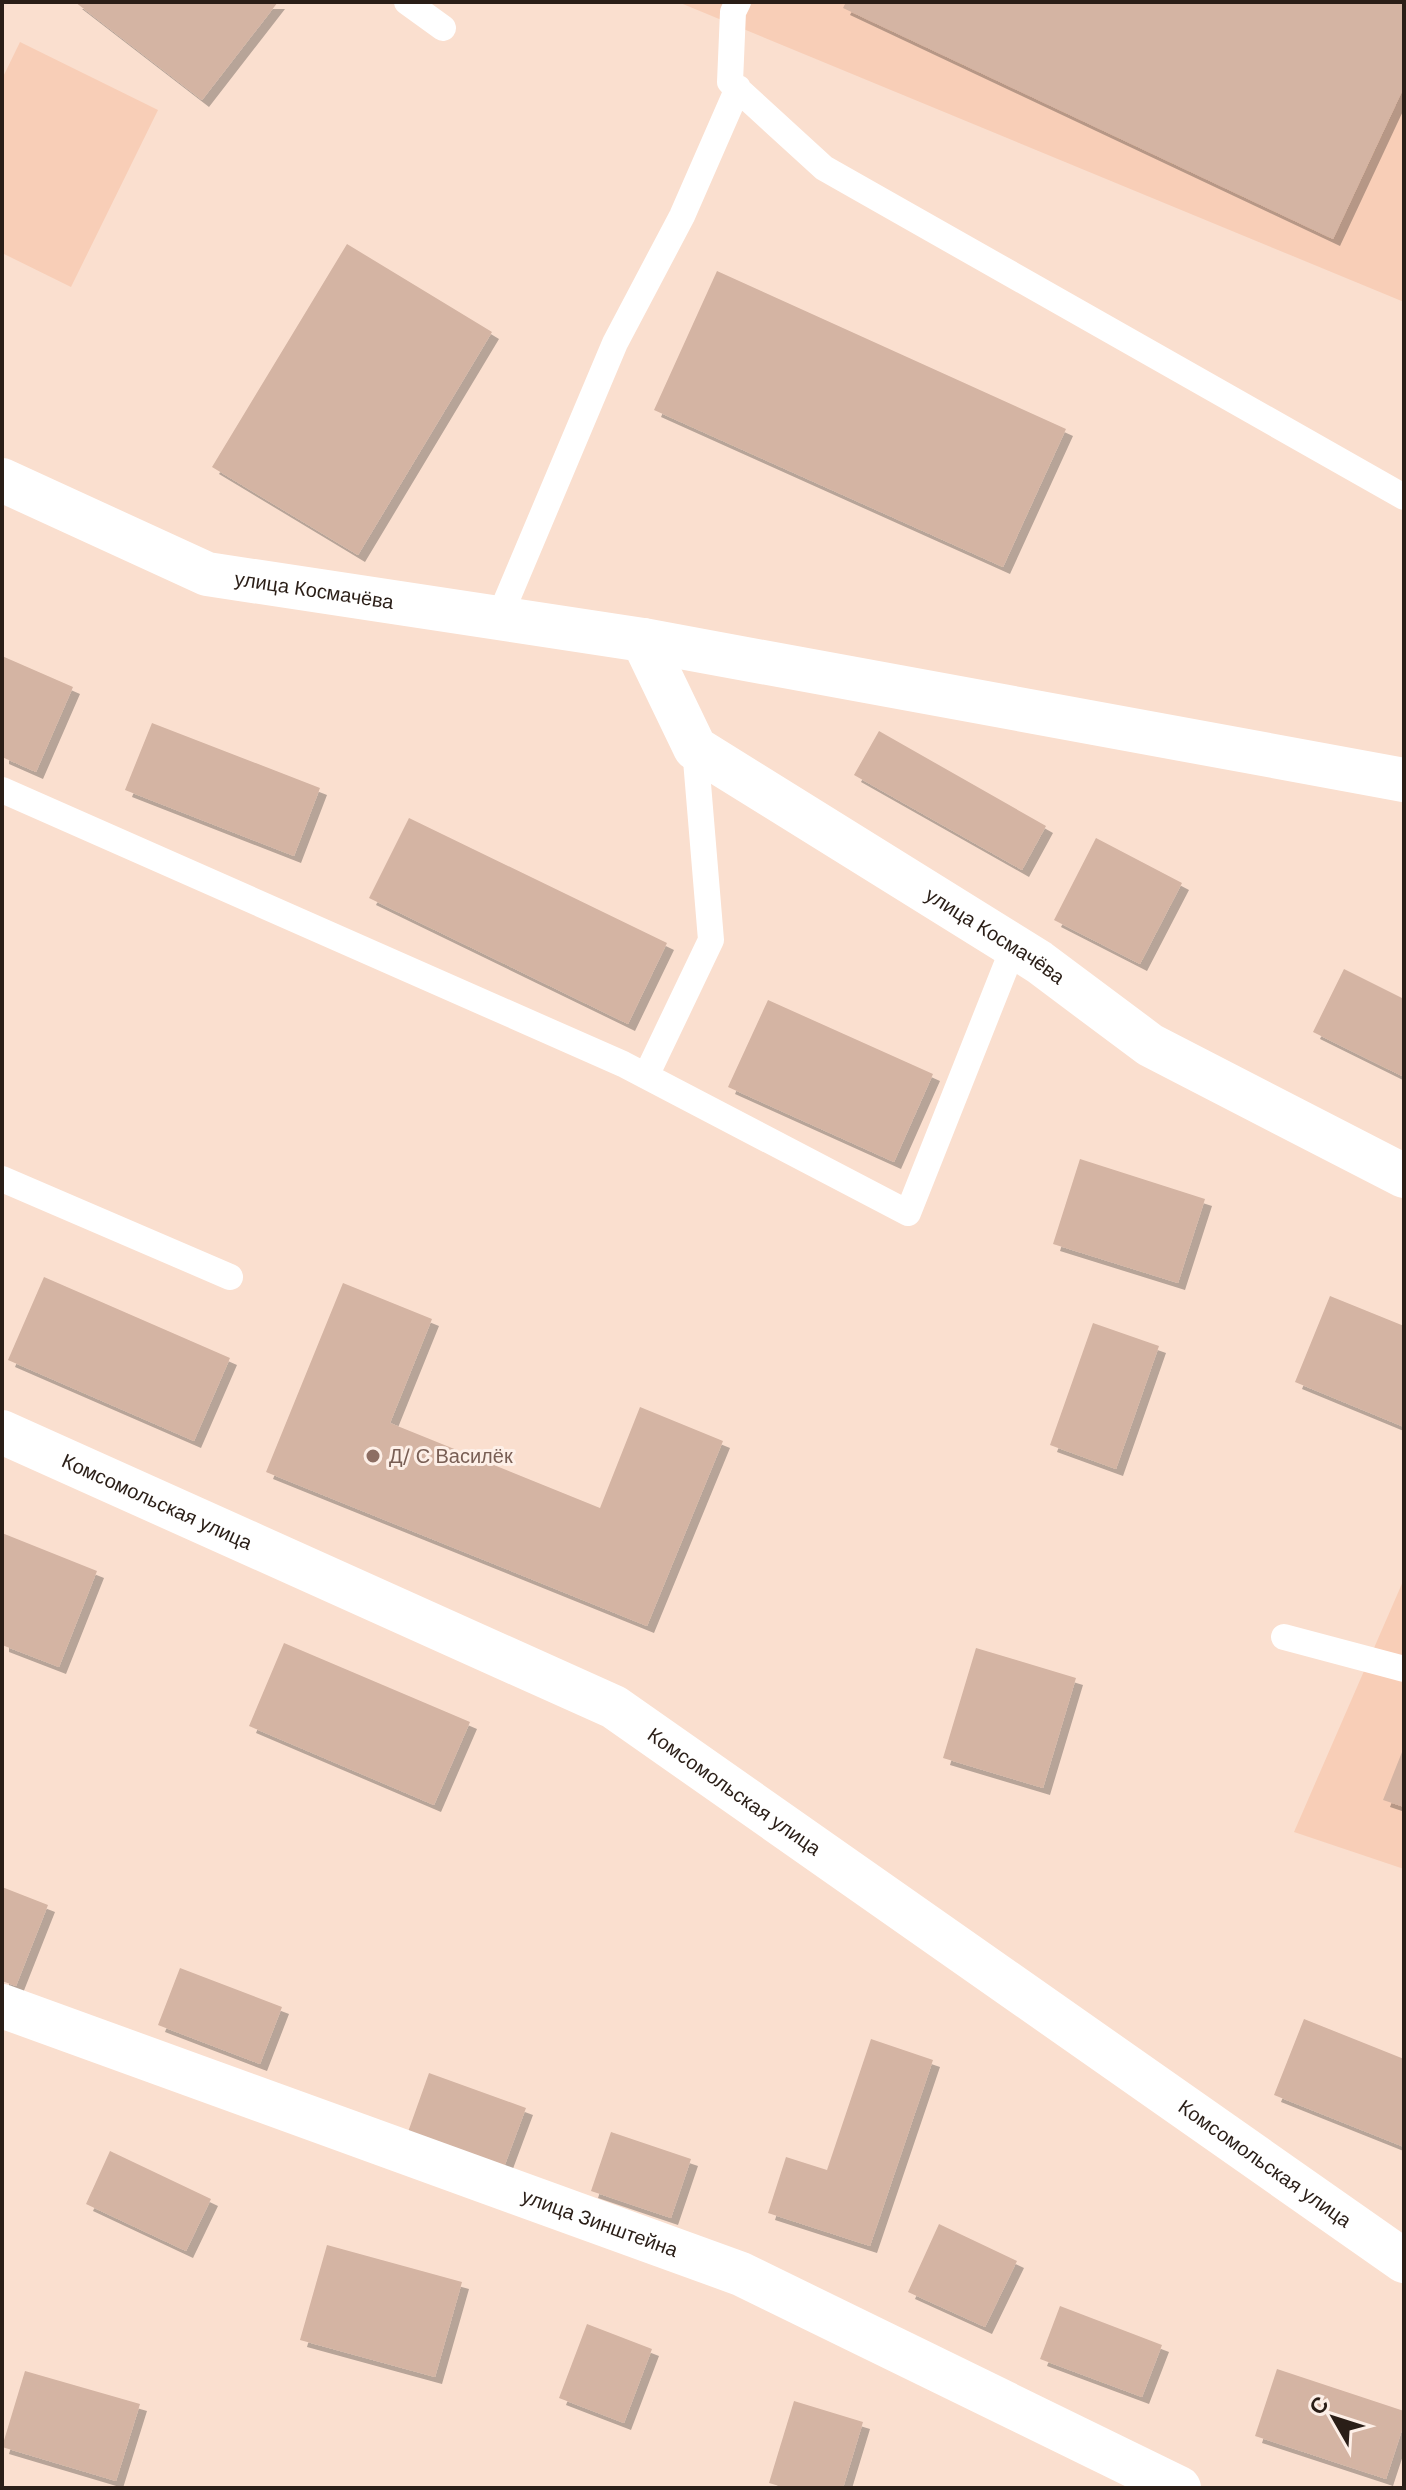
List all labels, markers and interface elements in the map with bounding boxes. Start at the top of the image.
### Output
street label: улица Космачёва [233,565,396,615]
street label: улица Космачёва [921,882,1071,990]
place label: Д/ С Василёк [389,1443,513,1469]
marker: Д/ С Василёк [364,1447,382,1465]
street label: Комсомольская улица [58,1448,257,1556]
street label: Комсомольская улица [643,1722,827,1862]
street label: Комсомольская улица [1173,2094,1357,2234]
street label: улица Зинштейна [518,2183,682,2263]
north arrow [1294,2378,1374,2458]
text: С [1303,2390,1335,2421]

